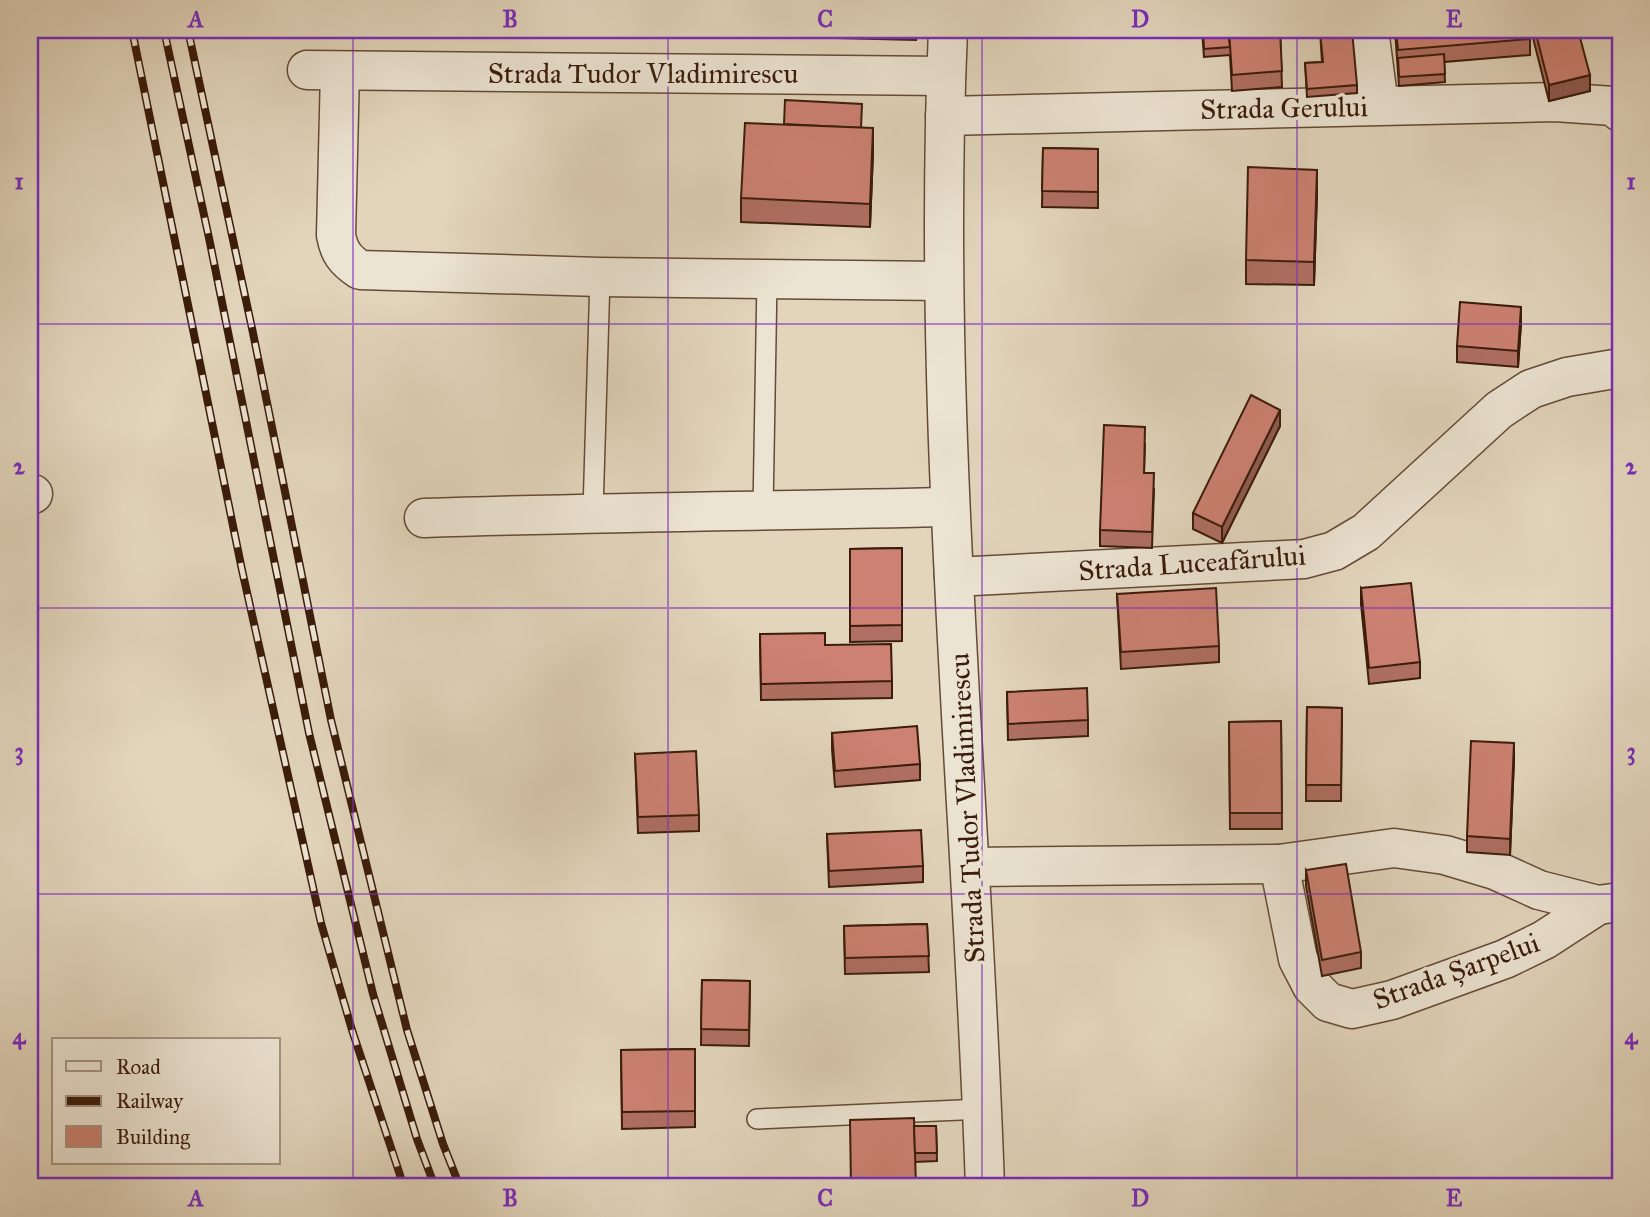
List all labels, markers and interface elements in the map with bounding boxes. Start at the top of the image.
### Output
text: A [186,5,204,33]
text: B [502,5,518,33]
text: C [817,5,833,33]
text: D [1131,5,1149,33]
text: E [1446,5,1463,33]
street label: Strada Tudor Vladimirescu [488,56,798,91]
street label: Strada Gerului [1200,89,1369,127]
text: 1 [14,167,24,195]
text: 1 [1626,167,1636,195]
text: 2 [13,452,25,480]
text: 2 [1625,452,1637,480]
street label: Strada Luceafărului [1077,538,1307,588]
street label: Strada Tudor Vladimirescu [941,652,993,964]
text: 3 [14,737,24,766]
text: 3 [1626,737,1636,766]
street label: Strada Șarpelui [1368,925,1544,1017]
text: 4 [13,1022,27,1050]
text: 4 [1625,1022,1639,1050]
legend [52,1038,280,1164]
text: Road [116,1054,161,1080]
text: Railway [116,1088,184,1114]
text: Building [116,1124,190,1150]
text: A [186,1184,204,1212]
text: B [502,1184,518,1212]
text: C [817,1184,833,1212]
text: D [1131,1184,1149,1212]
text: E [1446,1184,1463,1212]

